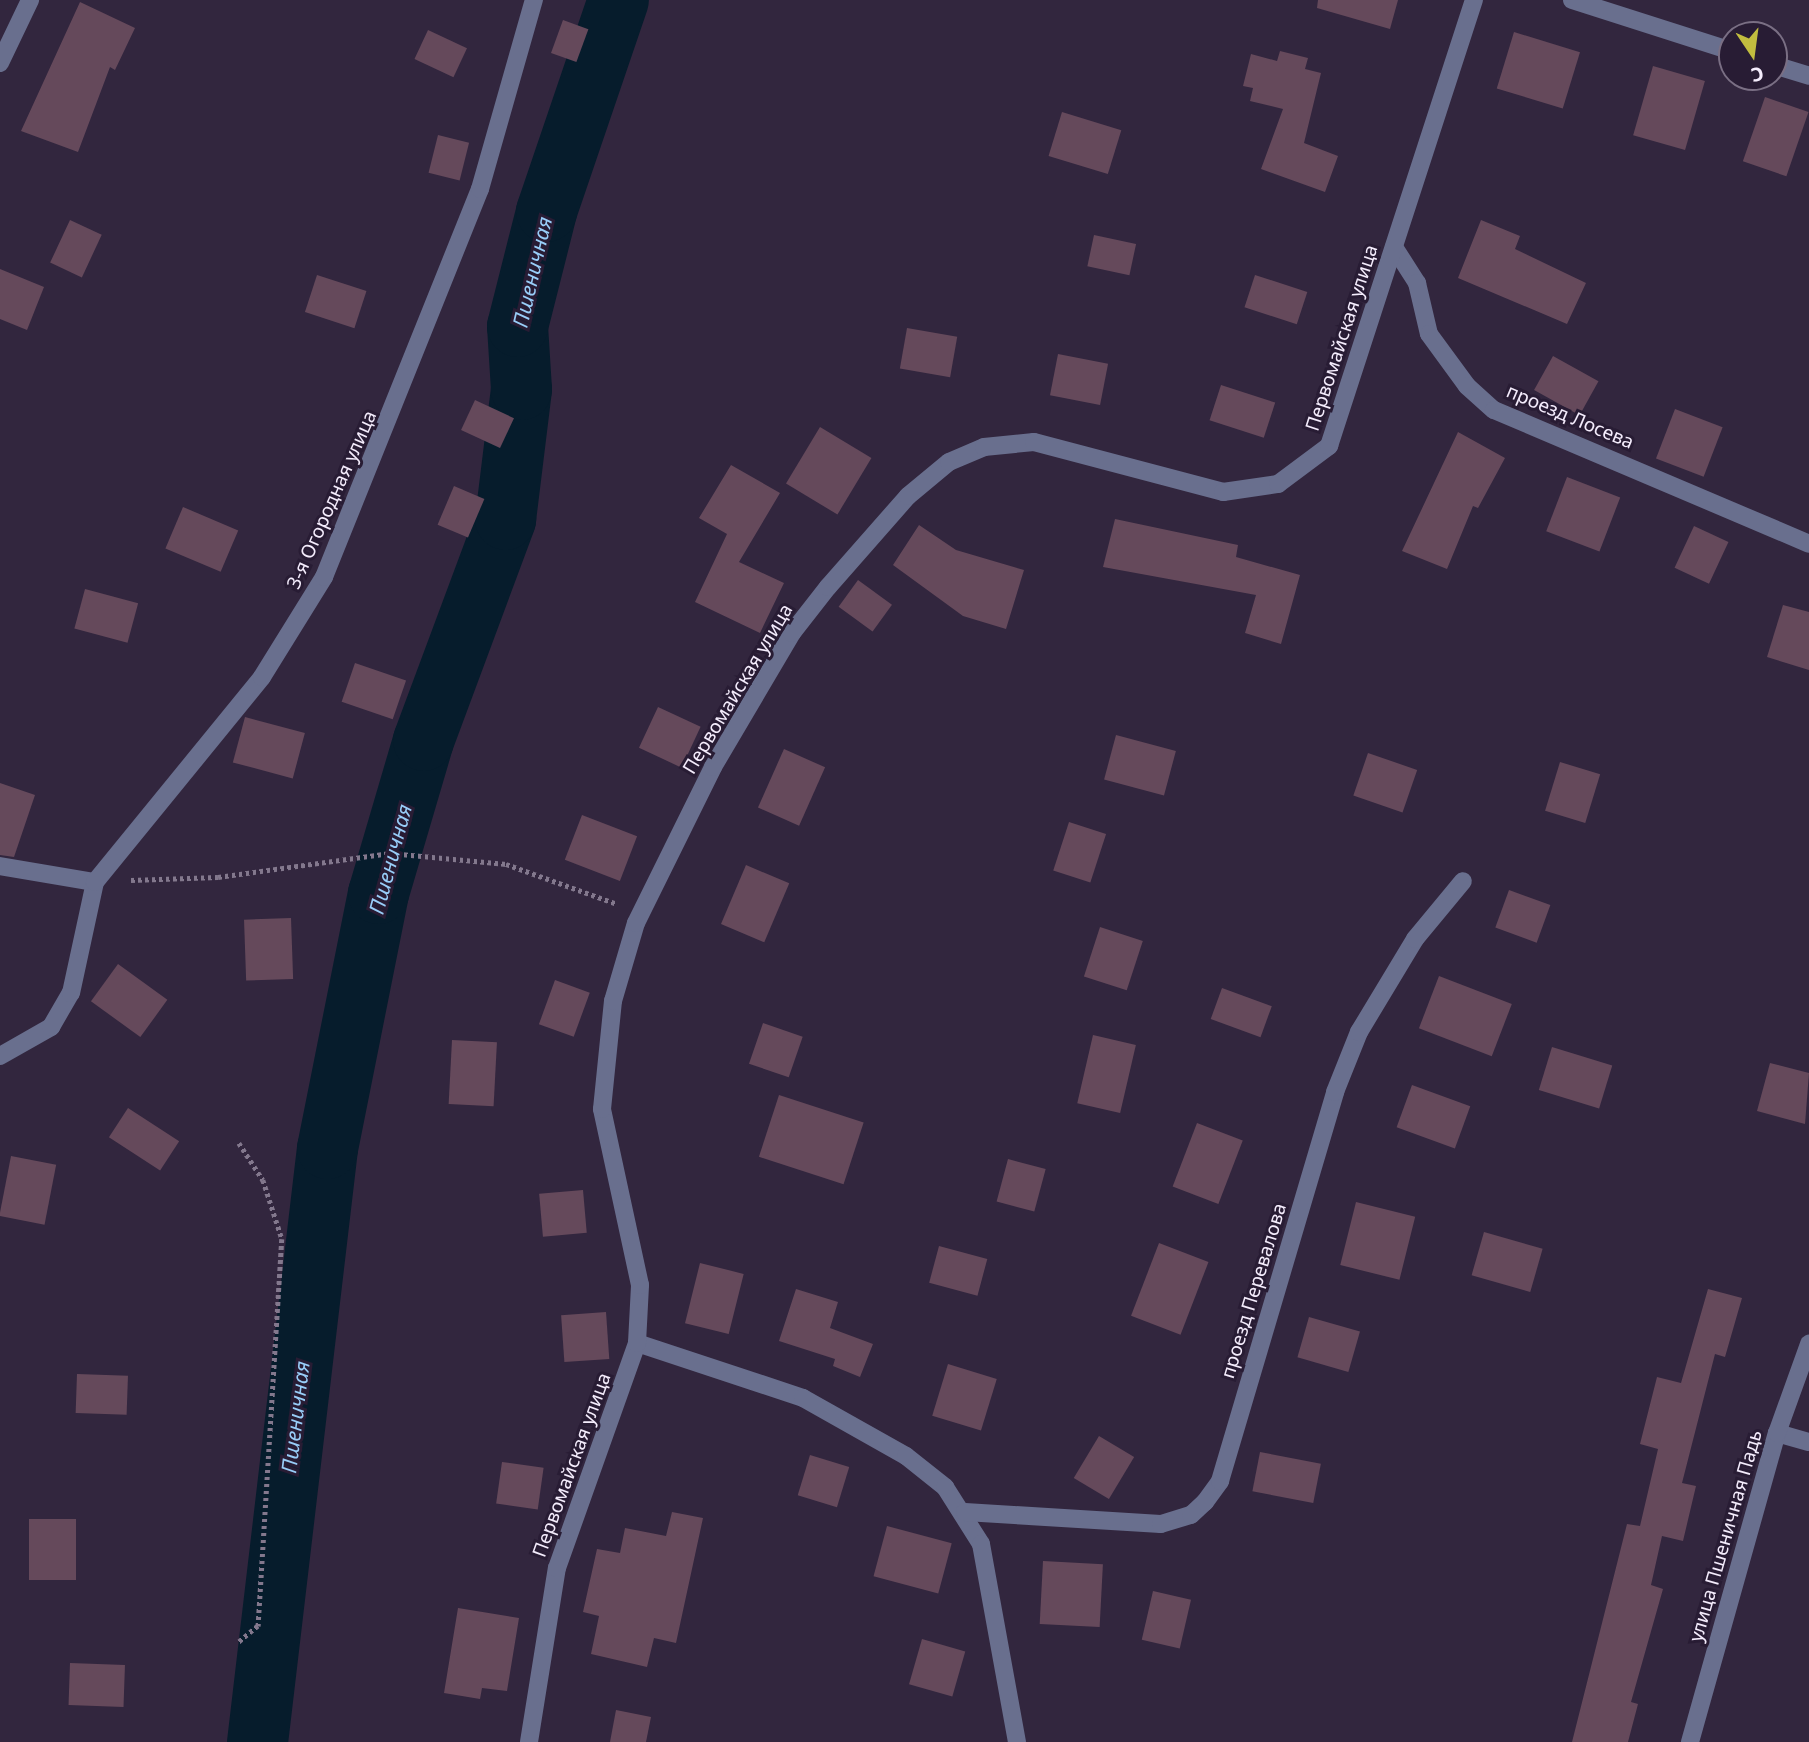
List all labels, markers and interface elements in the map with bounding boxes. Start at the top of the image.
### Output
north arrow [1718,21,1788,91]
text: С [1748,60,1766,89]
water label: Пшеничная [507,214,557,330]
street label: Первомайская улица [1301,242,1383,434]
street label: проезд Лосева [1503,380,1637,454]
street label: 3-я Огородная улица [282,407,382,593]
street label: Первомайская улица [678,600,798,778]
water label: Пшеничная [363,801,417,917]
street label: проезд Перевалова [1216,1201,1292,1381]
water label: Пшеничная [276,1360,314,1474]
street label: Первомайская улица [528,1370,616,1560]
street label: улица Пшеничная Падь [1685,1427,1767,1645]

